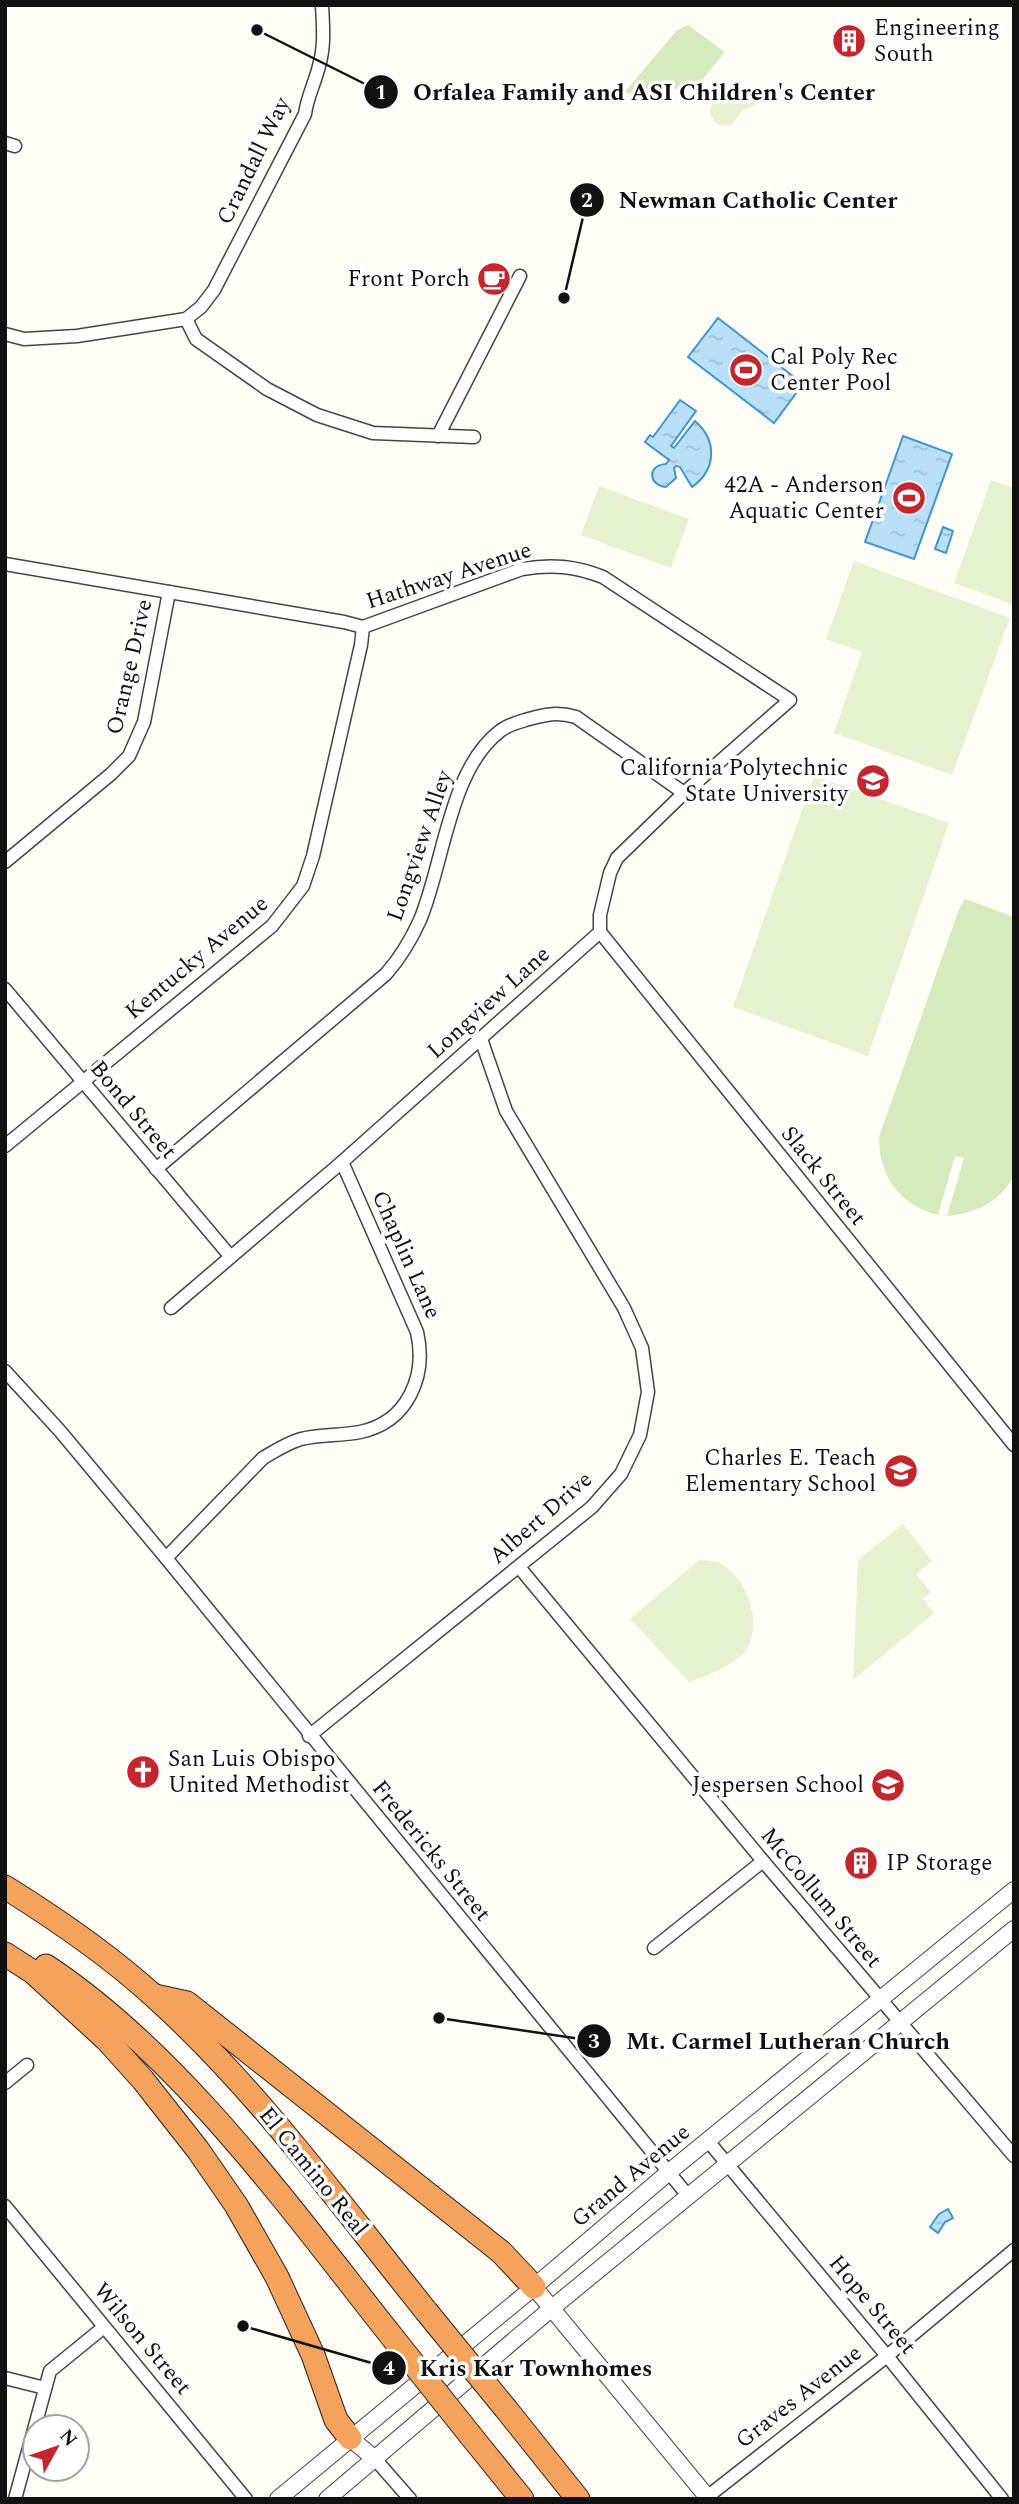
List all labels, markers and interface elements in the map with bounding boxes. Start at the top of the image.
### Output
place label: Engineering South [874,11,1000,72]
building icon: Engineering South [830,22,868,60]
callout: Orfalea Family and ASI Children's Center [364,69,889,114]
text: Orfalea Family and ASI Children's Center [413,75,876,111]
text: 1 [375,77,387,109]
street label: Crandall Way [208,90,300,231]
callout: Newman Catholic Center [570,177,911,222]
text: Newman Catholic Center [619,183,898,219]
text: 2 [581,185,593,217]
cafe icon: Front Porch [475,260,513,298]
place label: Front Porch [348,262,470,297]
place label: Cal Poly Rec Center Pool [770,340,898,401]
sports icon: Cal Poly Rec Center Pool [727,351,765,389]
place label: 42A - Anderson Aquatic Center [724,468,884,529]
sports icon: 42A - Anderson Aquatic Center [890,479,928,517]
street label: Hathway Avenue [362,533,536,619]
street label: Orange Drive [97,596,163,738]
place label: California Polytechnic State University [620,751,849,812]
school or university icon: California Polytechnic State University [854,762,892,800]
street label: Longview Alley [378,765,463,926]
street label: Kentucky Avenue [117,887,277,1029]
street label: Longview Lane [419,938,559,1068]
street label: Bond Street [81,1053,185,1167]
street label: Slack Street [772,1118,874,1234]
street label: Chaplin Lane [362,1185,450,1325]
place label: Charles E. Teach Elementary School [685,1441,876,1502]
school or university icon: Charles E. Teach Elementary School [882,1452,920,1490]
street label: Albert Drive [481,1463,601,1573]
place label: San Luis Obispo United Methodist [168,1742,350,1803]
church icon: San Luis Obispo United Methodist [124,1753,162,1791]
school or university icon: Jespersen School [869,1766,907,1804]
place label: Jespersen School [692,1768,864,1803]
street label: Fredericks Street [363,1773,499,1929]
street label: McCollum Street [752,1820,890,1976]
building icon: IP Storage [842,1844,880,1882]
place label: IP Storage [886,1846,992,1881]
callout: Mt. Carmel Lutheran Church [577,2018,964,2063]
text: Mt. Carmel Lutheran Church [626,2024,950,2060]
text: 3 [588,2026,600,2058]
street label: El Camino Real [250,2100,376,2244]
street label: Grand Avenue [564,2116,698,2236]
street label: Hope Street [820,2247,924,2363]
street label: Wilson Street [84,2275,200,2403]
street label: Graves Avenue [728,2336,870,2458]
callout: Kris Kar Townhomes [371,2345,667,2390]
text: Kris Kar Townhomes [420,2351,652,2387]
text: 4 [383,2353,395,2385]
north arrow [21,2413,91,2483]
text: N [52,2423,84,2453]

